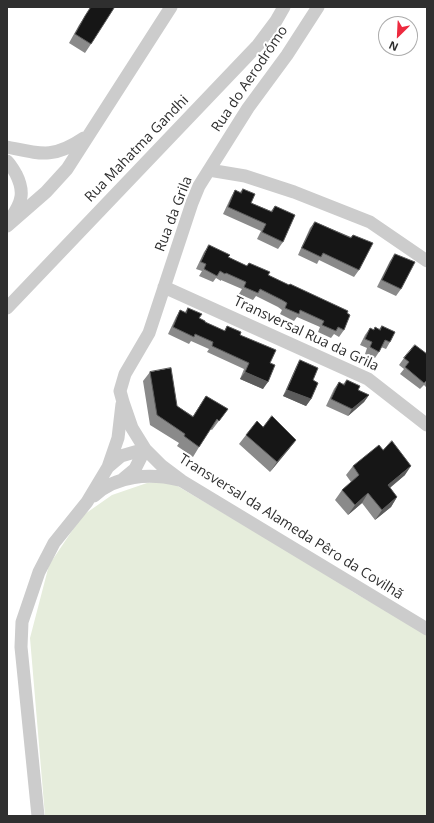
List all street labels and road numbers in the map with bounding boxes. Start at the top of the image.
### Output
street label: Rua do Aerodrómo [208,23,292,135]
street label: Rua Mahatma Gandhi [82,92,192,206]
street label: Rua da Grila [152,174,196,254]
street label: Transversal Rua da Grila [231,293,381,375]
street label: Transversal da Alameda Pêro da Covilhã [176,451,406,603]

